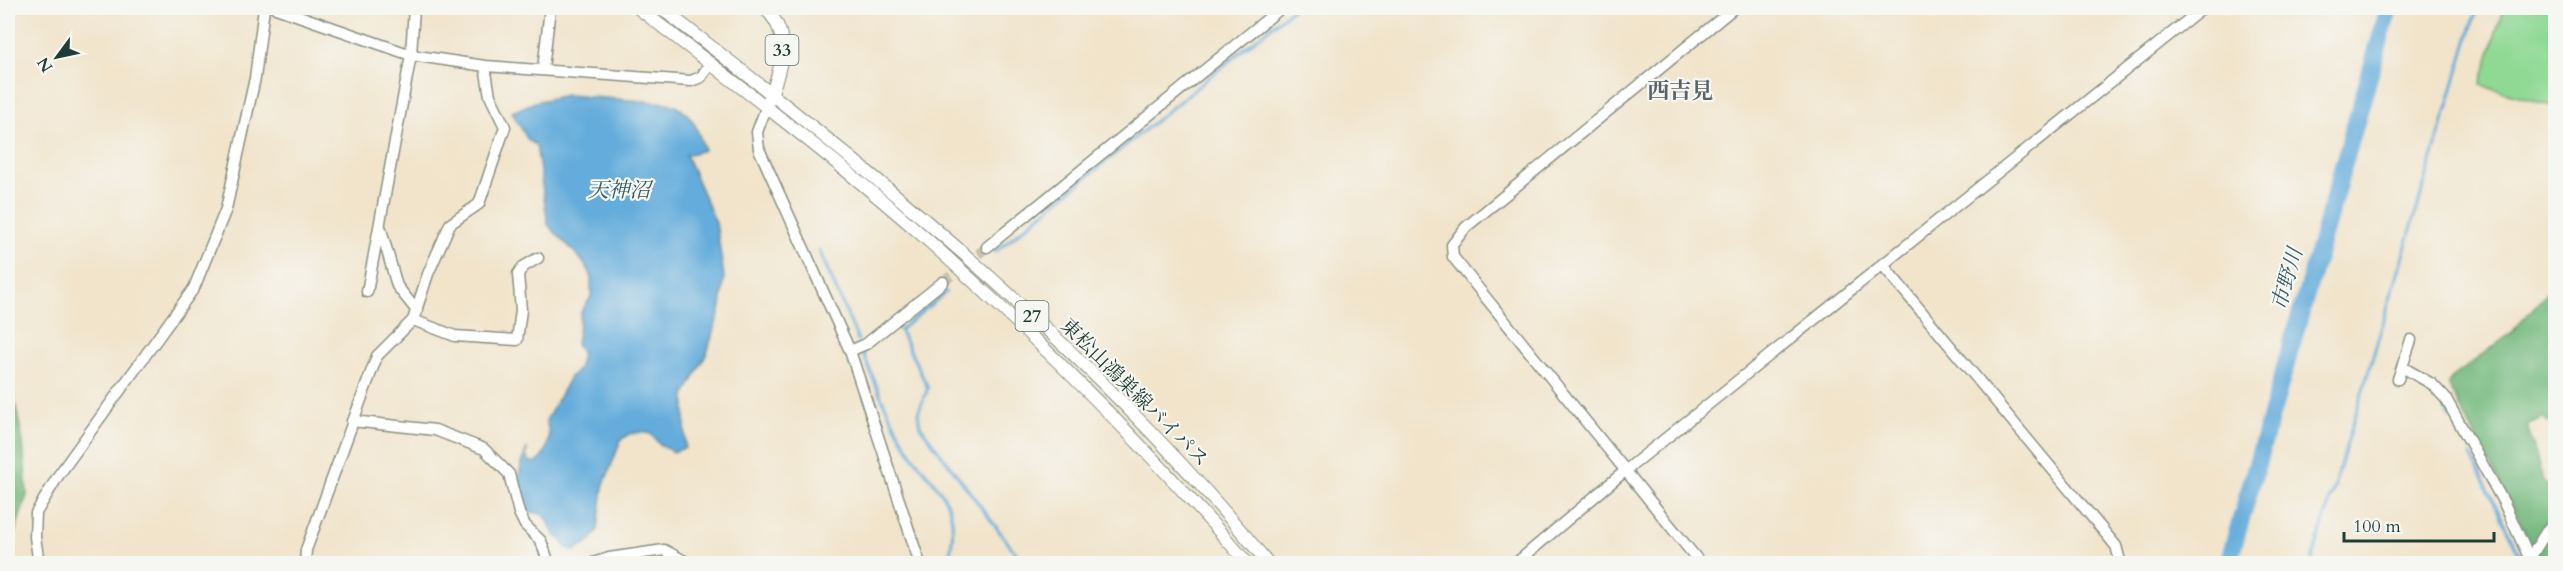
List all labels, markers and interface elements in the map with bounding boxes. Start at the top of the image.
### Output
north arrow [27,27,87,87]
road number: 33 [766,35,798,65]
text: N [32,53,58,76]
district label: 西吉見 [1647,76,1713,106]
water label: 天神沼 [588,176,653,205]
water label: 市野川 [2265,243,2311,313]
road number: 27 [1016,301,1048,331]
street label: 東松山鴻巣線バイパス [1055,312,1215,472]
scale bar [2344,505,2494,543]
text: 100 m [2353,514,2401,539]

